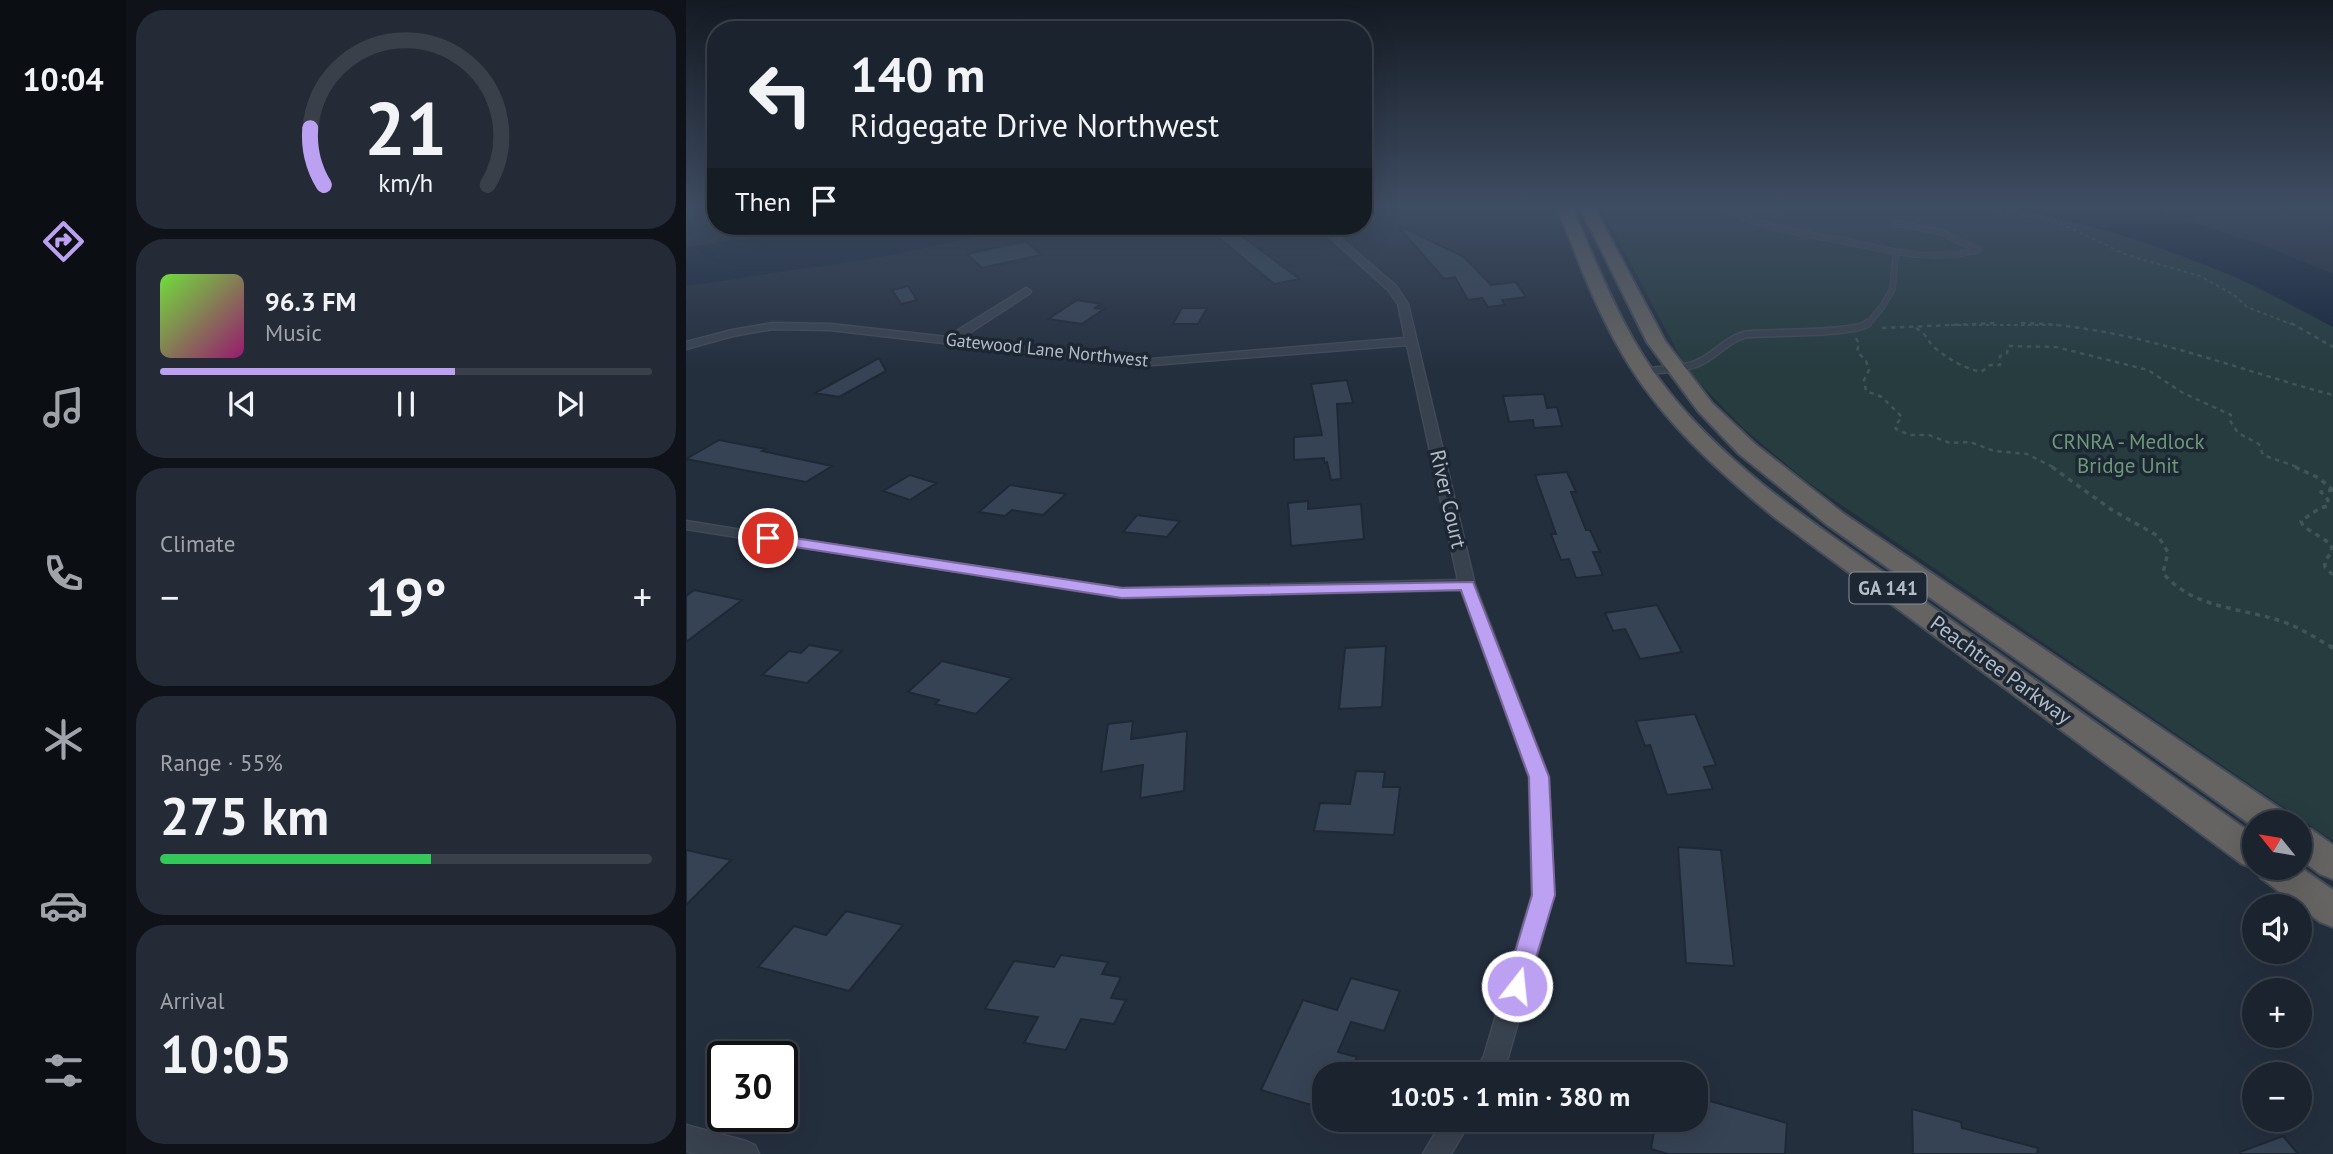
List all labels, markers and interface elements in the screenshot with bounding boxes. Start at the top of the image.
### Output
text: 140 m [850,42,985,106]
icon: left [735,49,826,140]
text: 10:04 [22,58,104,100]
text: 21 [365,82,447,176]
text: Ridgegate Drive Northwest [850,104,1219,146]
text: km/h [379,167,433,199]
icon: arrive [805,182,843,220]
text: Then [735,185,791,218]
icon: directions [39,217,88,266]
text: 96.3 FM [265,285,356,318]
text: Music [265,318,322,347]
street label: Gatewood Lane Northwest [945,327,1149,372]
icon: music [39,383,88,432]
icon: previous [223,385,261,423]
icon: pause [387,385,425,423]
icon: next [551,385,589,423]
park label: CRNRA - Medlock Bridge Unit [2052,428,2204,479]
street label: River Court [1424,447,1473,551]
pin [738,508,798,568]
icon: arrive [749,519,787,557]
text: Climate [160,529,235,558]
icon: phone [39,549,88,598]
text: 19° [365,563,447,630]
text: − [160,572,179,621]
text: + [633,572,652,621]
road number: GA 141 [1850,572,1926,604]
street label: Peachtree Parkway [1925,609,2077,730]
icon: climate [39,715,88,764]
text: Range · 55% [160,748,283,777]
text: 275 km [160,782,329,849]
north arrow [2242,810,2312,880]
map controls [2242,810,2312,1132]
icon: car [39,881,88,930]
button: sound [2242,894,2312,964]
position arrow [1480,949,1554,1023]
button: + [2242,978,2312,1048]
text: Arrival [160,986,224,1015]
text: 10:05 [160,1020,292,1087]
speed limit sign: 30 [707,1041,798,1132]
icon: filters [39,1046,88,1095]
button: − [2242,1062,2312,1132]
text: 10:05 · 1 min · 380 m [1390,1080,1630,1113]

